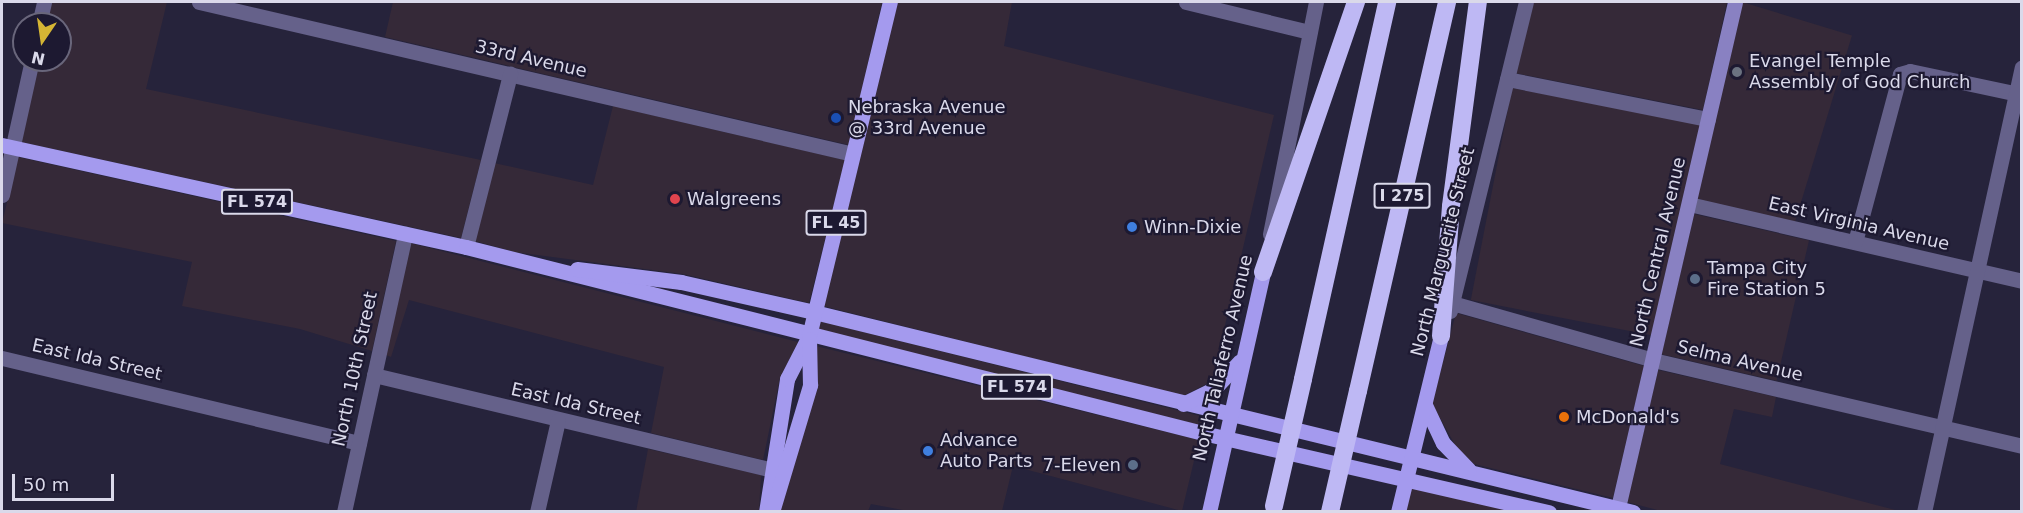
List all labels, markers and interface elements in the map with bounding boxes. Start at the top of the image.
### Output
north arrow [12,12,72,72]
street label: 33rd Avenue [473,36,589,82]
text: N [30,47,47,69]
place label: Evangel Temple Assembly of God Church [1749,51,1970,94]
marker: Evangel Temple Assembly of God Church [1730,65,1744,79]
place label: Nebraska Avenue @ 33rd Avenue [848,97,1006,140]
marker: Nebraska Avenue @ 33rd Avenue [829,111,843,125]
street label: North Marguerite Street [1407,145,1479,359]
street label: North Central Avenue [1626,155,1690,349]
road number: I 275 [1374,183,1430,209]
place label: Walgreens [687,188,781,210]
road number: FL 574 [220,189,294,215]
marker: Walgreens [668,192,682,206]
street label: East Virginia Avenue [1766,193,1952,255]
road number: FL 45 [804,210,868,236]
place label: Winn-Dixie [1144,216,1241,238]
marker: Winn-Dixie [1125,220,1139,234]
street label: North Taliaferro Avenue [1189,253,1257,463]
place label: Tampa City Fire Station 5 [1707,258,1826,300]
marker: Tampa City Fire Station 5 [1688,272,1702,286]
street label: North 10th Street [328,290,382,448]
street label: East Ida Street [30,335,164,385]
street label: Selma Avenue [1675,336,1805,386]
road number: FL 574 [980,374,1054,400]
street label: East Ida Street [509,379,643,429]
place label: McDonald's [1576,406,1679,428]
marker: McDonald's [1557,410,1571,424]
place label: Advance Auto Parts [940,430,1032,472]
marker: Advance Auto Parts [921,444,935,458]
place label: 7-Eleven [1042,454,1121,476]
marker: 7-Eleven [1126,458,1140,472]
scale bar [15,462,117,500]
text: 50 m [23,474,69,495]

